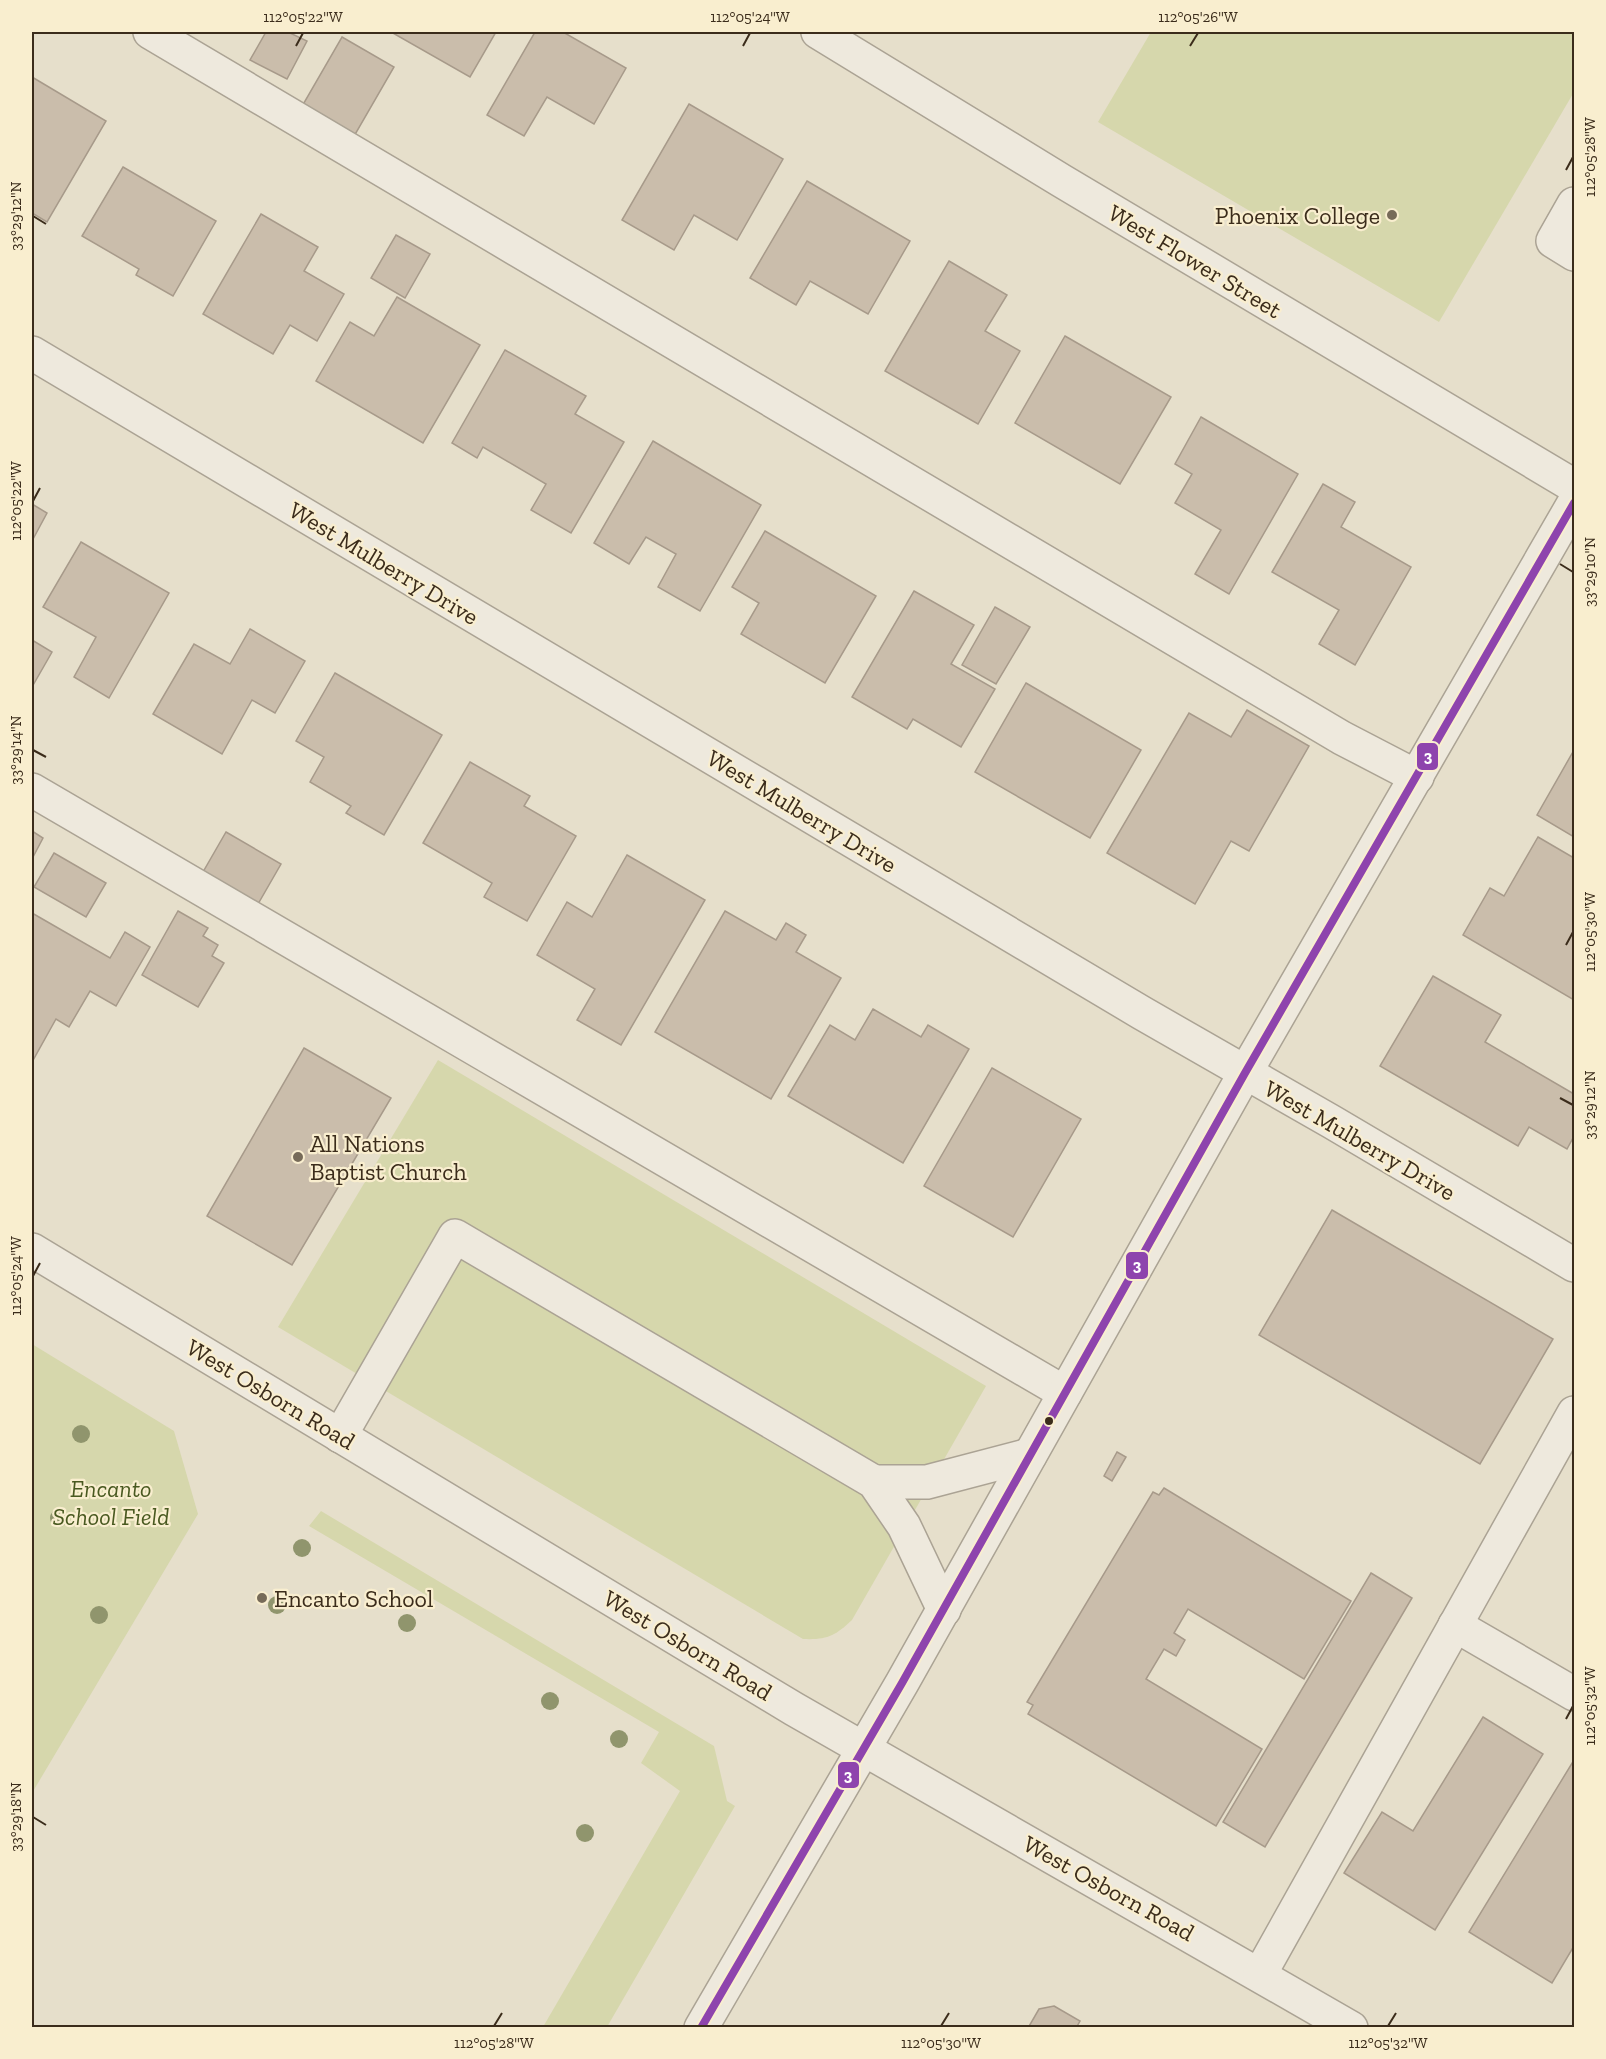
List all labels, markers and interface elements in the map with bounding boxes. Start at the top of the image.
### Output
text: 112°05'22"W [263,8,343,26]
text: 112°05'24"W [710,8,790,26]
text: 112°05'26"W [1158,8,1238,26]
text: 112°05'28"W [1581,117,1599,197]
text: 33°29'12"N [7,181,25,251]
street label: West Flower Street [1103,198,1287,324]
place label: Phoenix College [1215,201,1380,230]
marker: Phoenix College [1385,208,1399,222]
text: 112°05'22"W [7,461,25,541]
street label: West Mulberry Drive [284,495,484,631]
text: 33°29'10"N [1581,537,1599,607]
text: 33°29'14"N [7,715,25,785]
line badge: 3 [1416,742,1439,771]
street label: West Mulberry Drive [702,743,902,879]
text: 3 [1424,747,1433,766]
text: 112°05'30"W [1581,892,1599,972]
text: 33°29'12"N [1581,1070,1599,1140]
street label: West Mulberry Drive [1259,1073,1461,1207]
place label: All Nations Baptist Church [310,1129,467,1186]
marker: All Nations Baptist Church [291,1150,305,1164]
text: 112°05'24"W [7,1236,25,1316]
line badge: 3 [1125,1251,1149,1280]
text: 3 [1133,1256,1142,1275]
street label: West Osborn Road [181,1332,361,1456]
unlabelled marker [1043,1415,1055,1427]
park label: Encanto School Field [53,1474,169,1531]
street label: West Osborn Road [598,1583,778,1707]
place label: Encanto School [274,1584,433,1613]
marker: Encanto School [255,1591,269,1605]
text: 112°05'32"W [1581,1666,1599,1746]
line badge: 3 [837,1761,860,1789]
text: 3 [844,1766,853,1785]
text: 33°29'18"N [7,1782,25,1852]
street label: West Osborn Road [1018,1829,1200,1947]
text: 112°05'28"W [454,2034,534,2052]
text: 112°05'30"W [901,2034,981,2052]
text: 112°05'32"W [1348,2034,1428,2052]

